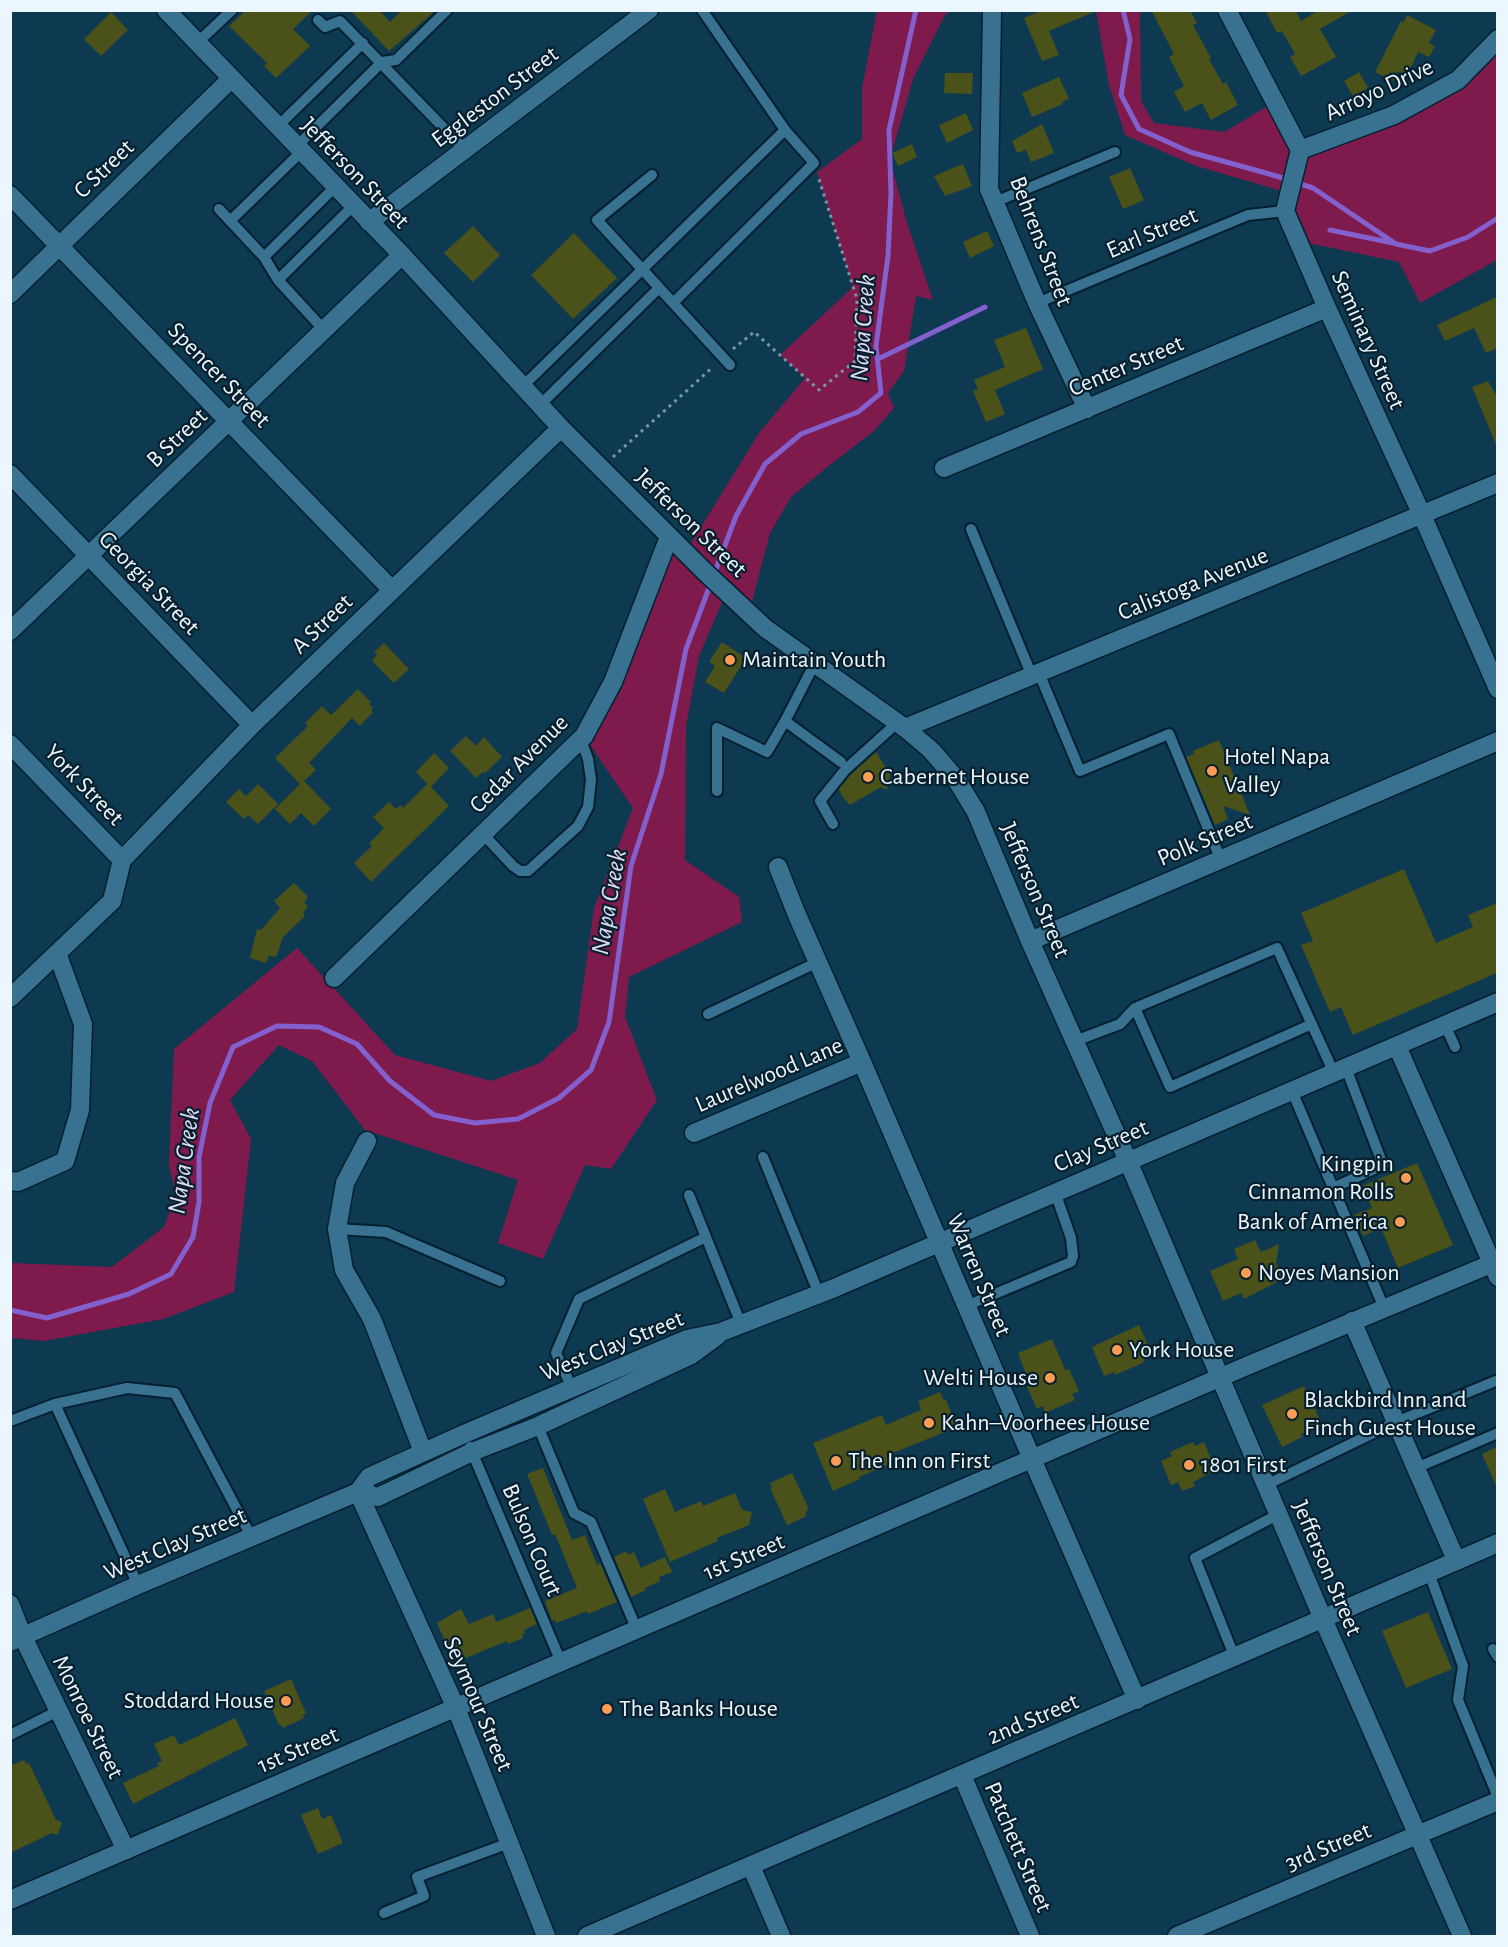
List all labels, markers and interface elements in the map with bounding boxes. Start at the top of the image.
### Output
street label: Eggleston Street [426,40,564,154]
street label: Arroyo Drive [1320,52,1438,128]
street label: Jefferson Street [295,111,415,235]
street label: C Street [68,133,140,205]
street label: Behrens Street [1003,172,1079,310]
street label: Earl Street [1102,201,1202,265]
street label: Seminary Street [1325,266,1411,414]
water label: Napa Creek [844,274,882,382]
street label: Spencer Street [162,316,276,434]
street label: Center Street [1064,329,1188,403]
street label: B Street [141,402,213,474]
street label: Jefferson Street [629,463,753,583]
street label: Georgia Street [92,525,206,641]
street label: Calistoga Avenue [1114,541,1272,627]
street label: A Street [285,588,359,660]
place label: Maintain Youth [742,646,886,674]
marker: Maintain Youth [723,653,737,667]
street label: Cedar Avenue [464,709,574,819]
street label: York Street [38,738,130,832]
place label: Hotel Napa Valley [1224,743,1330,799]
place label: Cabernet House [880,763,1030,791]
marker: Hotel Napa Valley [1205,764,1219,778]
marker: Cabernet House [861,770,875,784]
street label: Polk Street [1153,807,1257,873]
street label: Jefferson Street [994,818,1076,962]
water label: Napa Creek [584,847,634,957]
street label: Laurelwood Lane [691,1031,847,1119]
water label: Napa Creek [161,1106,207,1216]
street label: Clay Street [1049,1113,1153,1179]
place label: Kingpin Cinnamon Rolls [1248,1150,1394,1206]
marker: Kingpin Cinnamon Rolls [1399,1171,1413,1185]
place label: Bank of America [1237,1208,1388,1236]
street label: Warren Street [940,1209,1018,1341]
marker: Bank of America [1393,1215,1407,1229]
place label: Noyes Mansion [1258,1259,1400,1287]
marker: Noyes Mansion [1239,1266,1253,1280]
street label: West Clay Street [536,1304,688,1388]
place label: York House [1129,1336,1234,1364]
marker: York House [1110,1343,1124,1357]
place label: Welti House [923,1364,1038,1392]
marker: Welti House [1043,1371,1057,1385]
place label: Blackbird Inn and Finch Guest House [1304,1386,1476,1442]
marker: Blackbird Inn and Finch Guest House [1285,1407,1299,1421]
place label: Kahn–Voorhees House [941,1409,1150,1437]
marker: Kahn–Voorhees House [922,1416,936,1430]
place label: The Inn on First [848,1447,990,1475]
place label: 1801 First [1201,1451,1286,1479]
marker: The Inn on First [829,1454,843,1468]
marker: 1801 First [1182,1458,1196,1472]
street label: Bulson Court [495,1480,569,1600]
street label: Jefferson Street [1286,1496,1368,1640]
street label: West Clay Street [99,1501,251,1587]
street label: 1st Street [699,1527,789,1587]
street label: Seymour Street [437,1632,519,1776]
street label: Monroe Street [46,1651,130,1783]
place label: Stoddard House [124,1687,274,1715]
street label: 2nd Street [983,1687,1083,1751]
marker: Stoddard House [279,1694,293,1708]
place label: The Banks House [619,1695,778,1723]
marker: The Banks House [600,1702,614,1716]
street label: 1st Street [253,1720,343,1780]
street label: Patchett Street [978,1777,1058,1917]
street label: 3rd Street [1281,1816,1375,1878]

